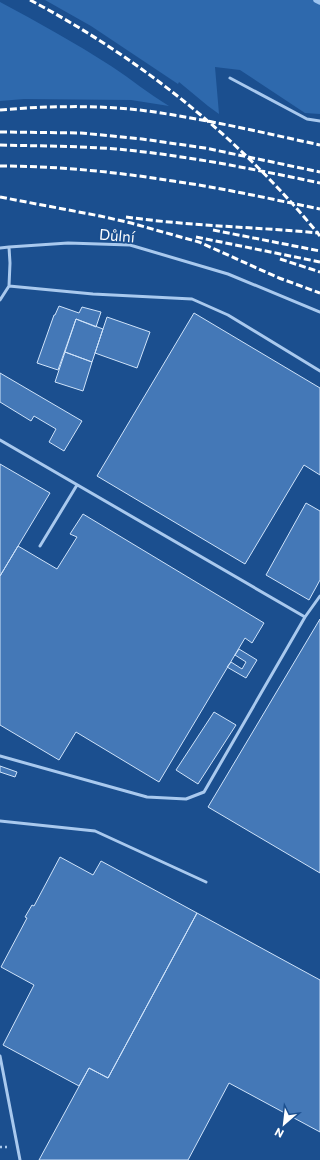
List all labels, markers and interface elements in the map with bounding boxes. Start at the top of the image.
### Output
street label: Důlní [98,224,137,246]
north arrow [264,1104,304,1144]
text: N [272,1126,286,1141]

